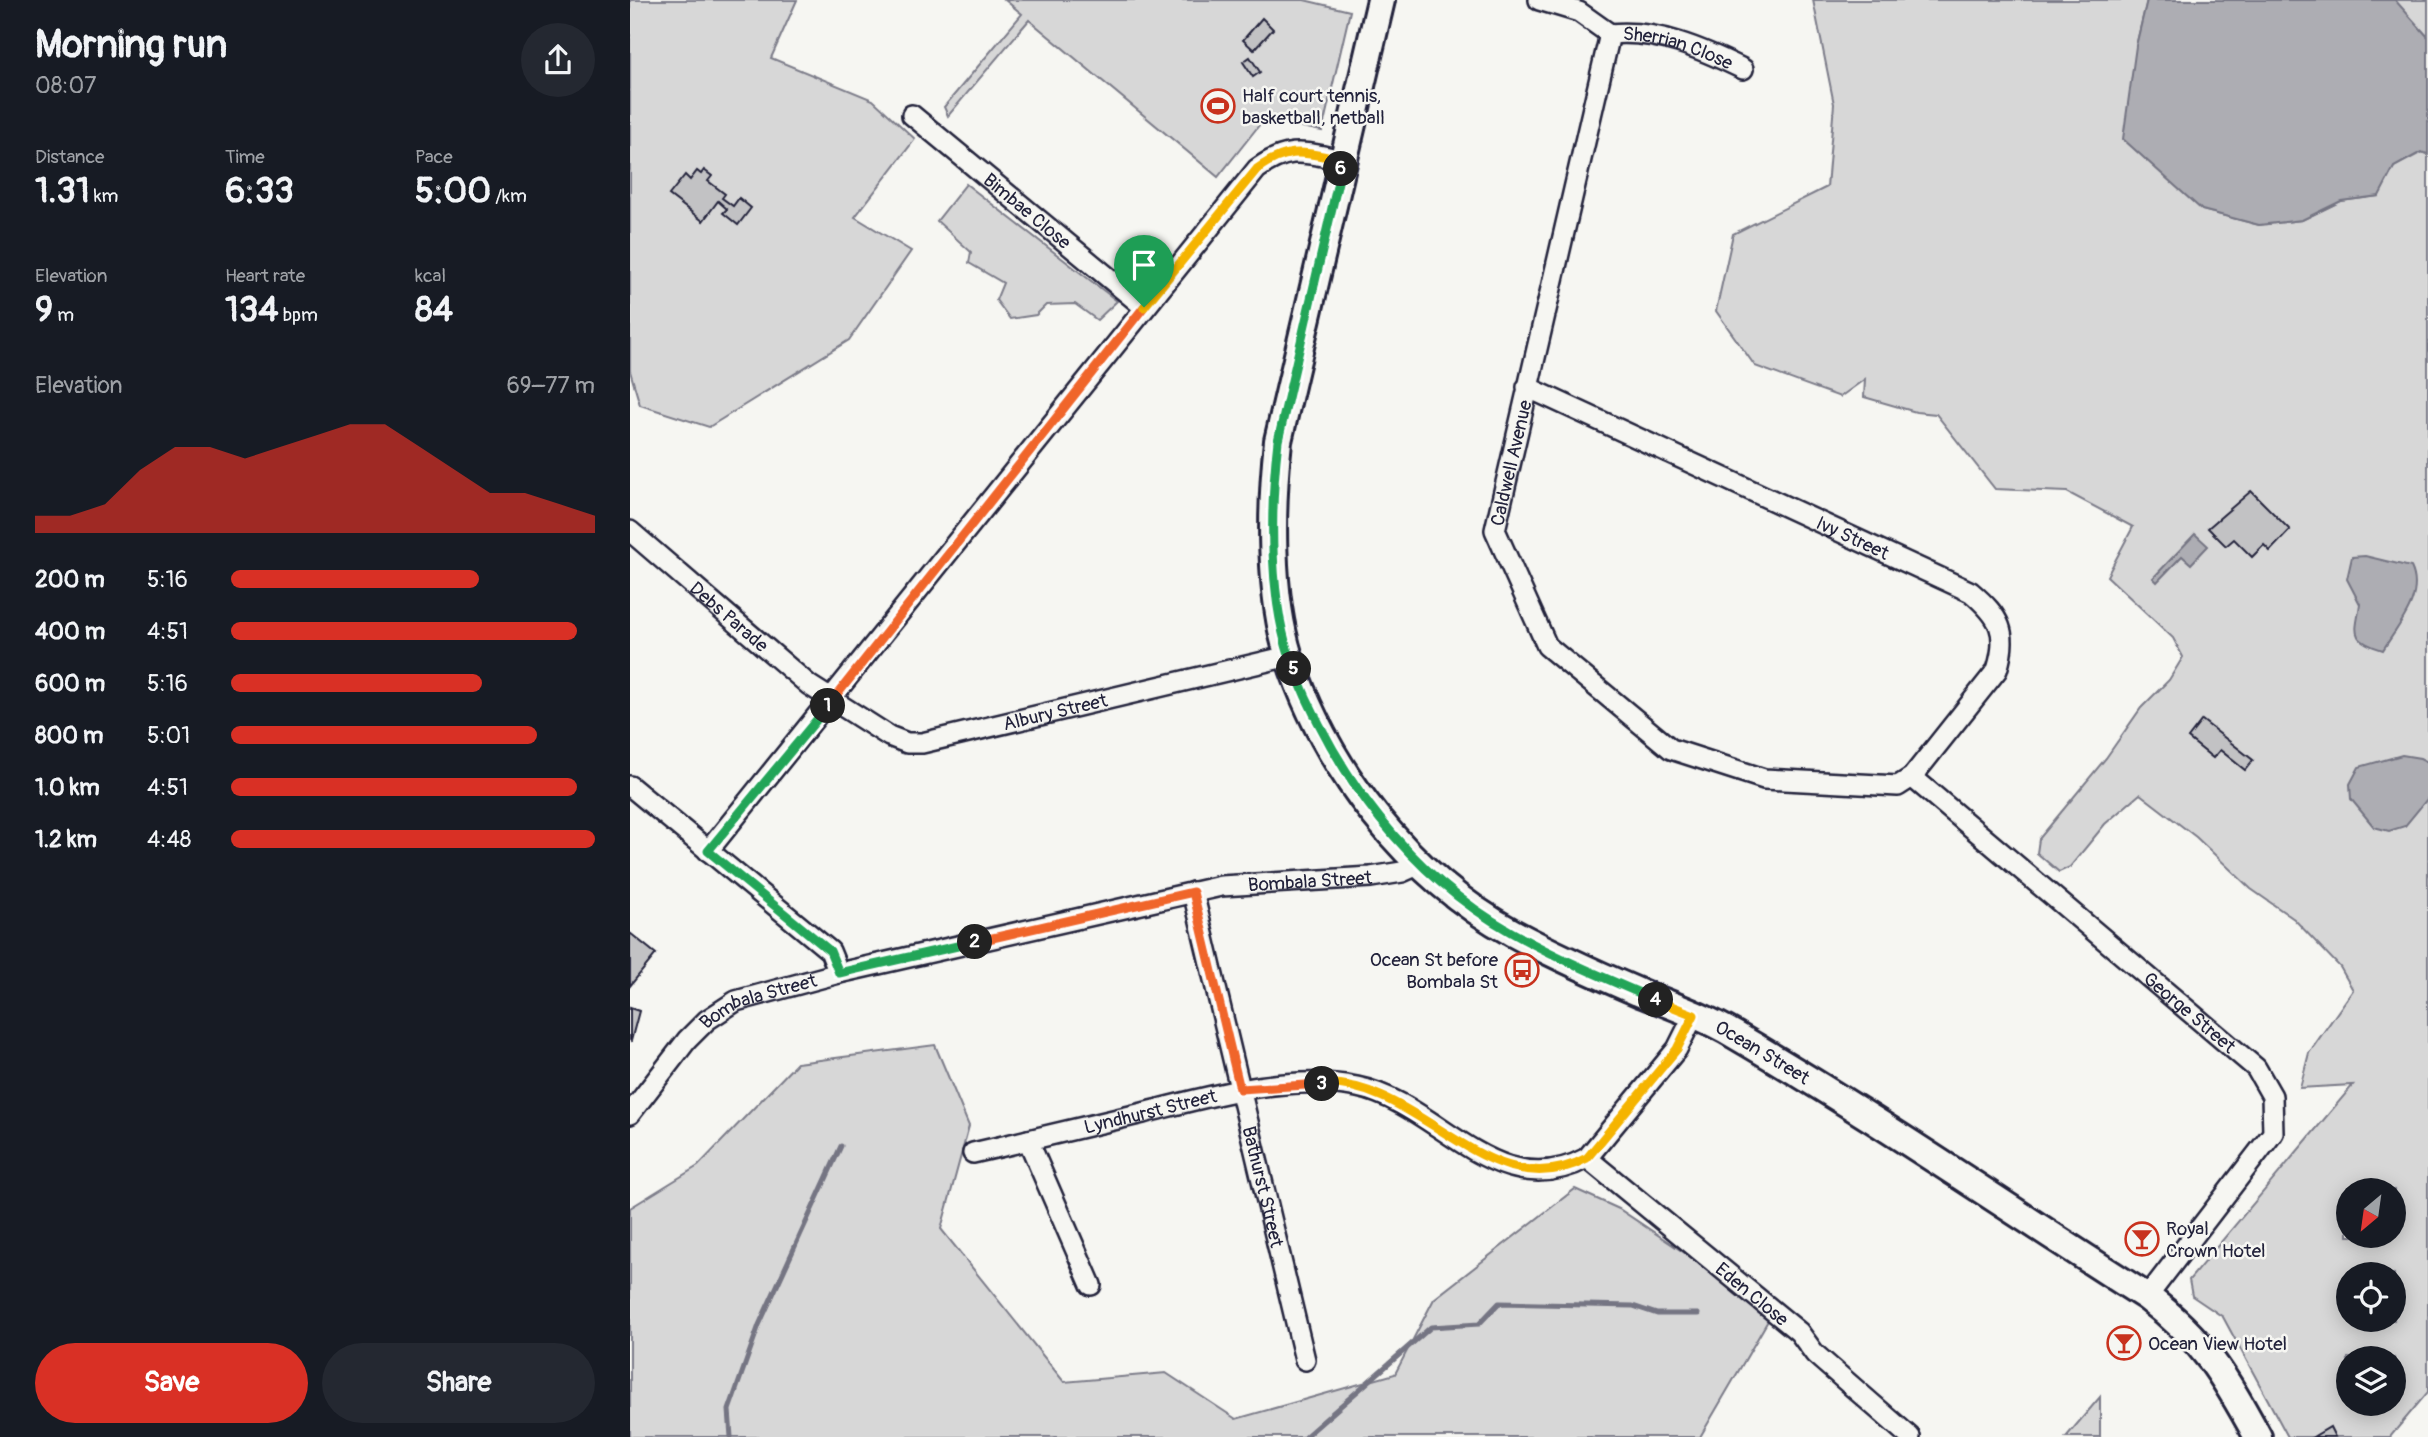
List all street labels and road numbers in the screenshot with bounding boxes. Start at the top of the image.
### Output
street label: Sherrian Close [1623,22,1737,76]
street label: Bimbae Close [978,168,1076,255]
street label: Caldwell Avenue [1485,397,1538,528]
street label: Ivy Street [1812,511,1893,566]
street label: Debs Parade [684,577,773,658]
street label: Albury Street [1001,688,1110,736]
street label: Bombala Street [1247,866,1373,897]
street label: George Street [2138,967,2241,1059]
street label: Bombala Street [694,969,820,1034]
street label: Ocean Street [1711,1015,1814,1090]
street label: Lyndhurst Street [1082,1084,1219,1140]
street label: Bathurst Street [1236,1124,1289,1250]
street label: Eden Close [1710,1257,1794,1332]

